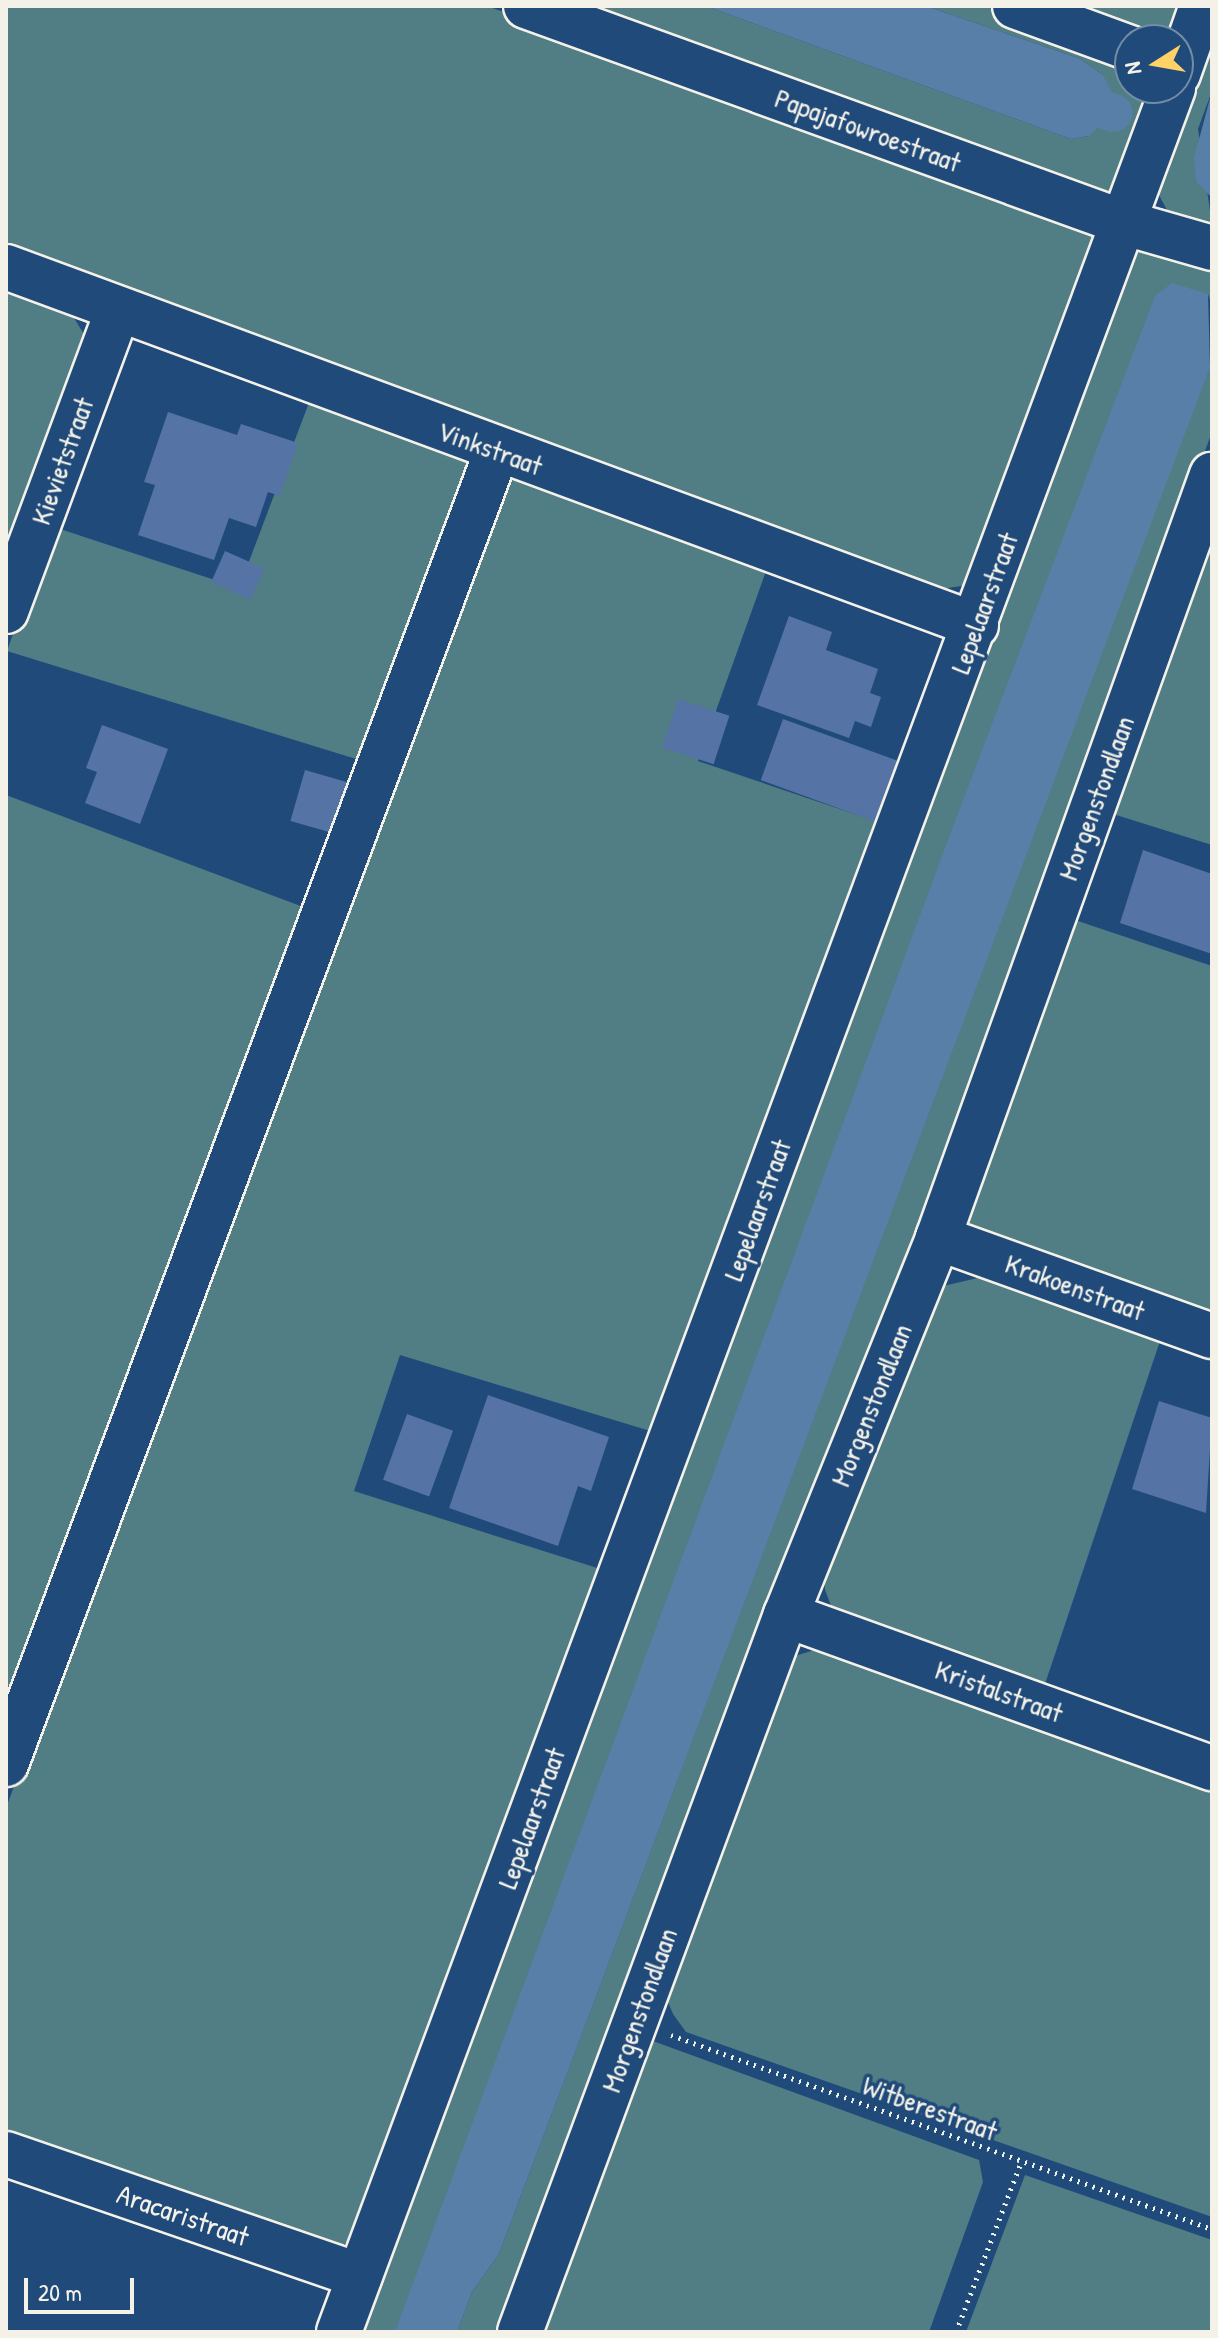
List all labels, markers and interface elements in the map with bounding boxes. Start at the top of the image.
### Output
north arrow [1114,24,1194,104]
text: N [1117,60,1148,77]
street label: Papajafowroestraat [771,81,965,179]
street label: Kievietstraat [23,393,101,529]
street label: Vinkstraat [433,414,547,482]
street label: Lepelaarstraat [943,528,1025,678]
street label: Morgenstondlaan [1051,711,1141,885]
street label: Lepelaarstraat [716,1135,798,1285]
street label: Krakoenstraat [1001,1246,1149,1328]
street label: Morgenstondlaan [823,1319,919,1491]
street label: Kristalstraat [931,1652,1067,1730]
street label: Lepelaarstraat [490,1743,572,1893]
street label: Morgenstondlaan [594,1923,684,2097]
street label: Witberestraat [858,2068,1002,2148]
street label: Aracaristraat [113,2177,253,2253]
scale bar [28,2262,138,2312]
text: 20 m [38,2276,82,2308]

